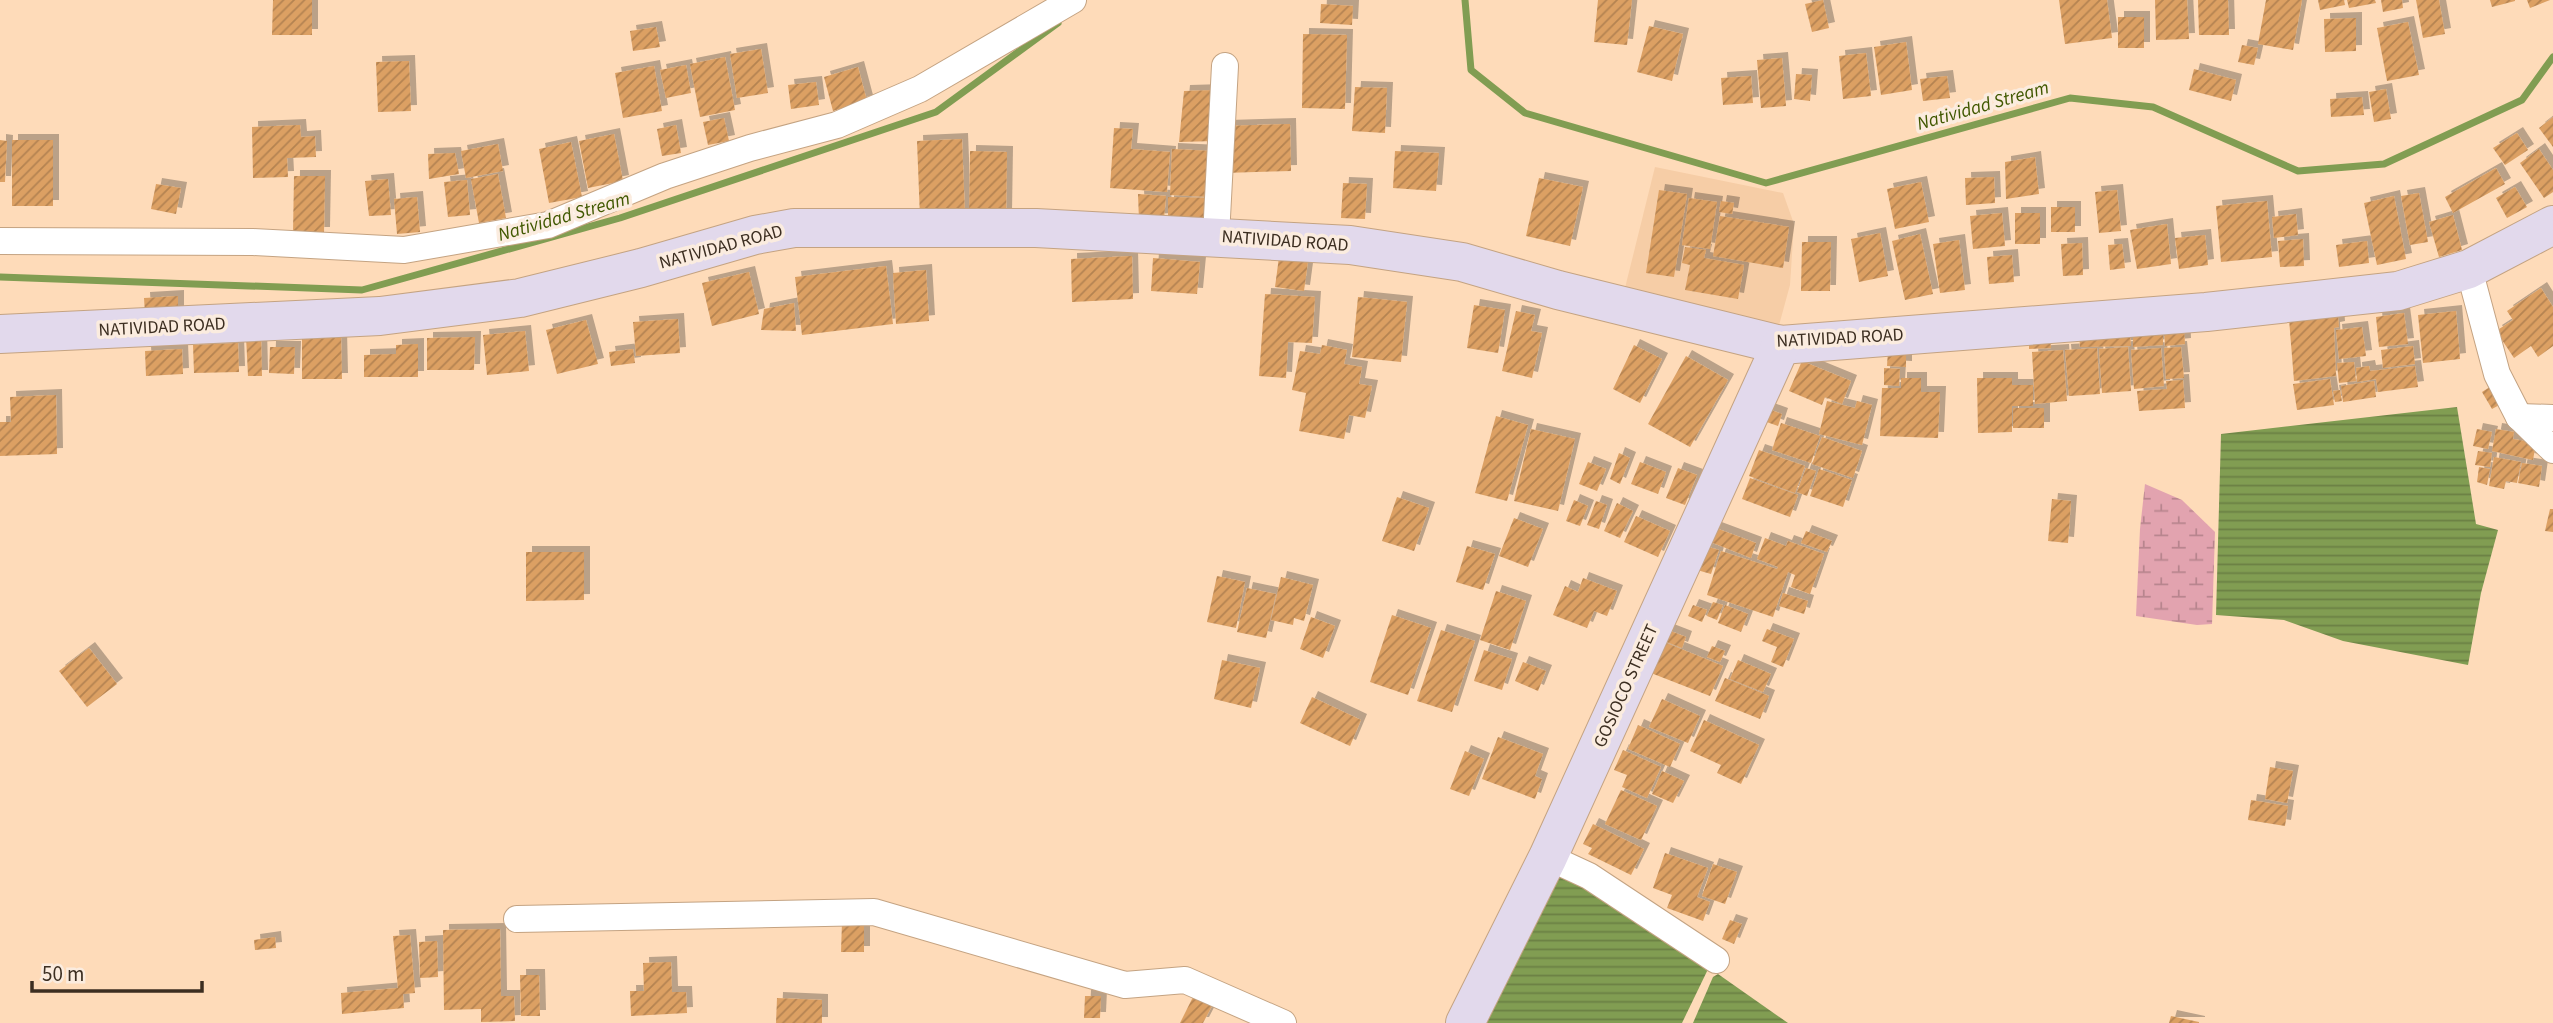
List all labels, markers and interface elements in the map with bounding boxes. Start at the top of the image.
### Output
water label: Natividad Stream [1914,74,2052,138]
water label: Natividad Stream [495,185,633,249]
street label: NATIVIDAD ROAD [656,218,786,276]
street label: NATIVIDAD ROAD [1221,224,1349,258]
street label: NATIVIDAD ROAD [98,311,226,343]
street label: NATIVIDAD ROAD [1776,322,1904,354]
street label: GOSIOCO STREET [1588,620,1664,752]
scale bar [32,950,201,994]
text: 50 m [42,959,84,989]

